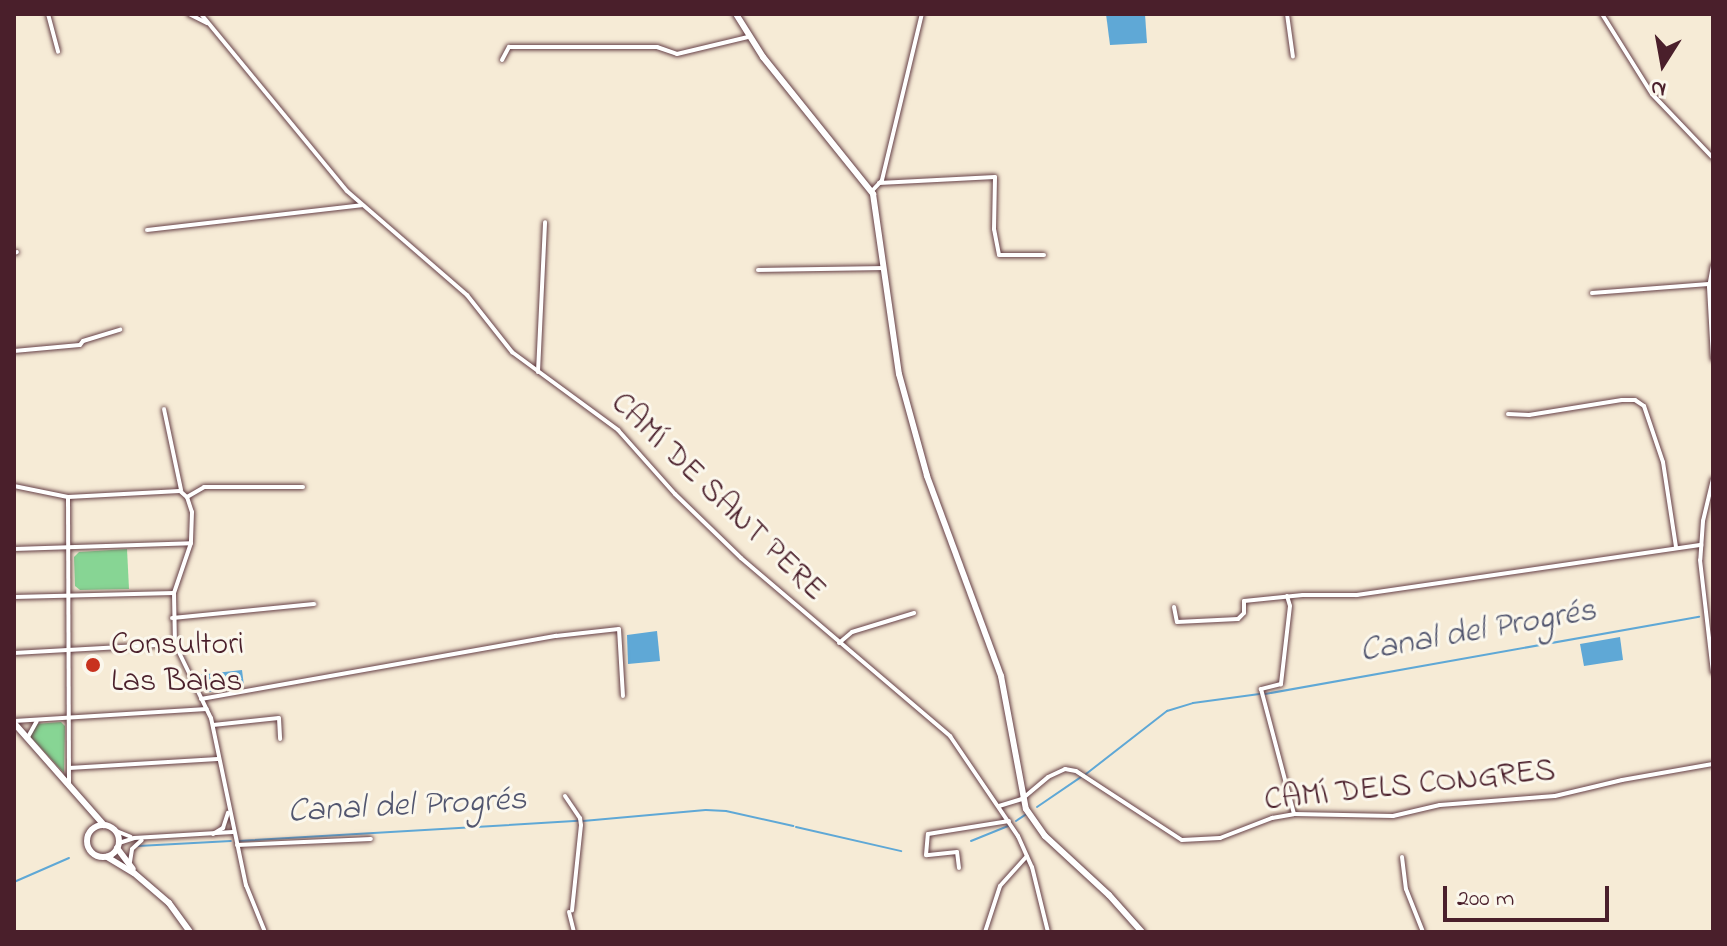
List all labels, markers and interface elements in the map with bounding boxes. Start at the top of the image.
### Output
north arrow [1623,24,1703,104]
text: N [1648,70,1669,105]
street label: CAMÍ DE SANT PERE [601,385,833,611]
water label: Canal del Progrés [1357,591,1599,673]
place label: Consultori Las Baias [111,628,244,703]
marker: Consultori Las Baias [82,654,104,676]
street label: CAMÍ DELS CONGRES [1263,753,1557,821]
water label: Canal del Progrés [287,780,527,834]
scale bar [1447,870,1613,920]
text: 200 m [1457,882,1514,917]

